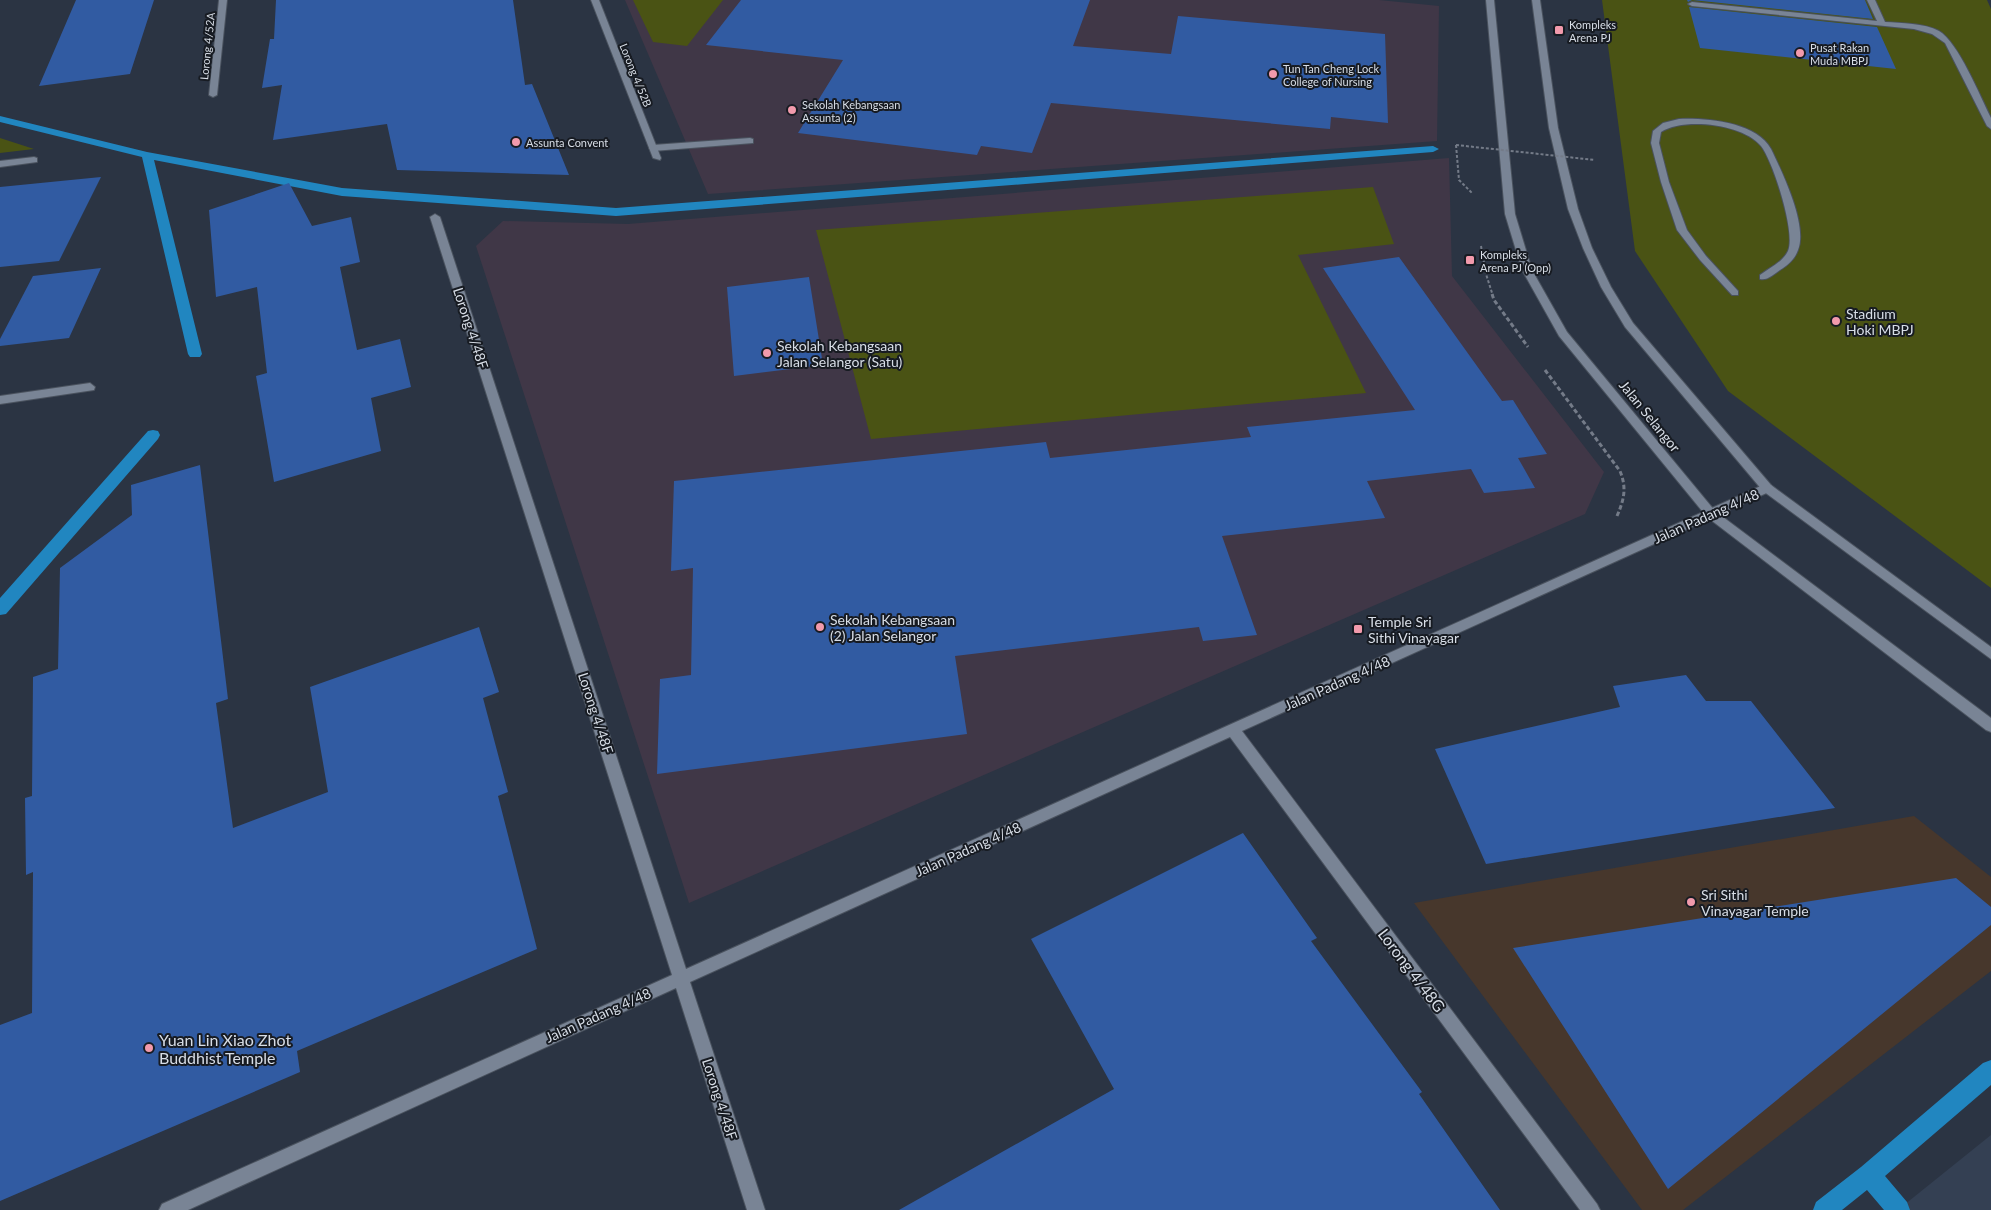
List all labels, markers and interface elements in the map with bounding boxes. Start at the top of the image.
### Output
street label: Lorong 4/52A [197,11,217,80]
place label: Kompleks Arena PJ [1569,18,1616,44]
marker: Kompleks Arena PJ [1553,24,1565,36]
street label: Lorong 4/52B [617,41,655,109]
place label: Pusat Rakan Muda MBPJ [1810,41,1869,67]
marker: Pusat Rakan Muda MBPJ [1794,47,1806,59]
place label: Tun Tan Cheng Lock College of Nursing [1283,62,1379,88]
marker: Tun Tan Cheng Lock College of Nursing [1267,68,1279,80]
place label: Sekolah Kebangsaan Assunta (2) [802,98,900,124]
marker: Sekolah Kebangsaan Assunta (2) [786,104,798,116]
marker: Assunta Convent [510,136,522,148]
place label: Assunta Convent [526,136,608,149]
place label: Kompleks Arena PJ (Opp) [1480,248,1551,274]
marker: Kompleks Arena PJ (Opp) [1464,254,1476,266]
street label: Lorong 4/48F [450,285,492,371]
place label: Stadium Hoki MBPJ [1846,305,1914,338]
marker: Stadium Hoki MBPJ [1830,315,1842,327]
place label: Sekolah Kebangsaan Jalan Selangor (Satu) [777,337,903,370]
marker: Sekolah Kebangsaan Jalan Selangor (Satu) [761,347,773,359]
street label: Jalan Selangor [1616,377,1684,455]
street label: Jalan Padang 4/48 [1651,485,1761,547]
place label: Sekolah Kebangsaan (2) Jalan Selangor [830,611,955,644]
place label: Temple Sri Sithi Vinayagar [1368,613,1459,646]
marker: Sekolah Kebangsaan (2) Jalan Selangor [814,621,826,633]
marker: Temple Sri Sithi Vinayagar [1352,623,1364,635]
street label: Jalan Padang 4/48 [1282,652,1392,714]
street label: Lorong 4/48F [575,670,617,756]
street label: Jalan Padang 4/48 [913,818,1023,880]
place label: Sri Sithi Vinayagar Temple [1701,886,1809,919]
marker: Sri Sithi Vinayagar Temple [1685,896,1697,908]
street label: Lorong 4/48G [1375,925,1449,1015]
street label: Jalan Padang 4/48 [543,984,653,1046]
place label: Yuan Lin Xiao Zhot Buddhist Temple [159,1030,291,1067]
marker: Yuan Lin Xiao Zhot Buddhist Temple [143,1042,155,1054]
street label: Lorong 4/48F [699,1056,741,1142]

